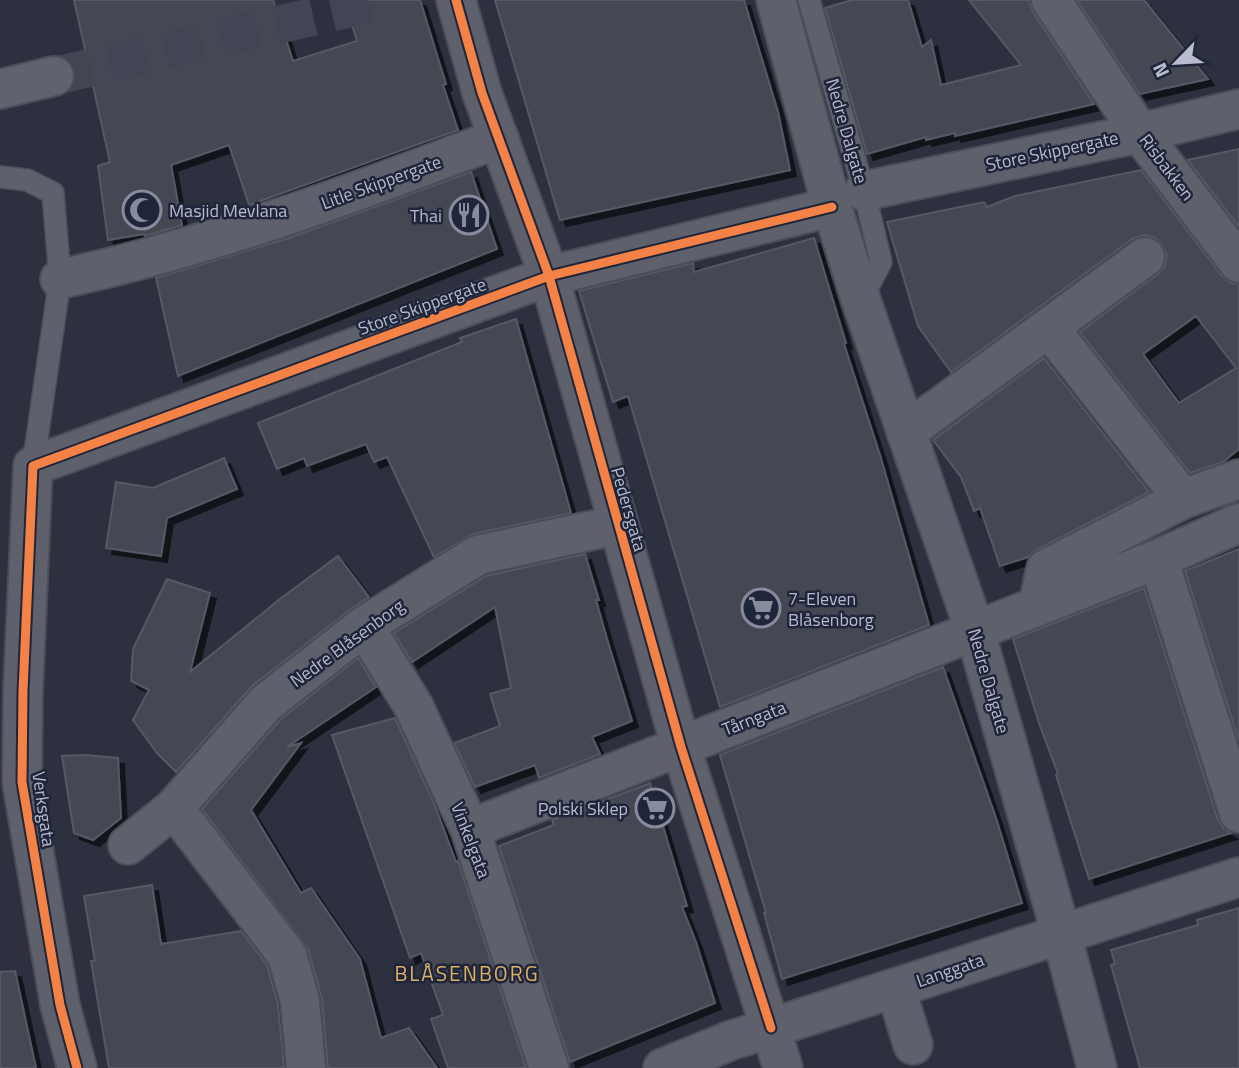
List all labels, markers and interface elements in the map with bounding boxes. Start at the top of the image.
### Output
north arrow [1141,28,1211,98]
text: N [1144,58,1176,82]
street label: Nedre Dalgate [819,75,875,187]
street label: Store Skippergate [983,124,1121,178]
street label: Risbakken [1133,128,1201,206]
street label: Litle Skippergate [317,148,445,216]
mosque icon: Masjid Mevlana [121,189,163,231]
restaurant icon: Thai [448,194,490,236]
place label: Masjid Mevlana [169,197,287,224]
place label: Thai [410,202,442,229]
street label: Store Skippergate [354,270,490,342]
street label: Pedersgata [604,464,654,554]
place label: 7-Eleven Blåsenborg [788,585,874,633]
supermarket icon: 7-Eleven Blåsenborg [740,587,782,629]
street label: Nedre Blåsenborg [284,592,410,694]
street label: Nedre Dalgate [961,625,1017,737]
street label: Tårngata [718,694,790,742]
street label: Verksgata [25,770,63,848]
supermarket icon: Polski Sklep [634,787,676,829]
place label: Polski Sklep [538,795,628,822]
street label: Vinkelgata [444,798,498,882]
street label: Langgata [912,946,988,994]
district label: BLÅSENBORG [394,957,540,989]

